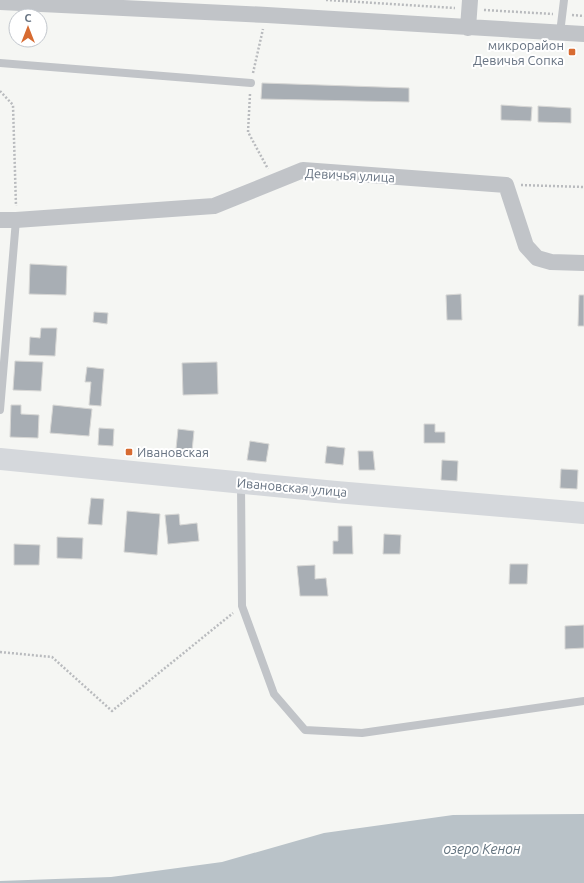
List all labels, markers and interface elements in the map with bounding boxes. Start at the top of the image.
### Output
north arrow [8,8,48,48]
text: С [24,12,32,24]
place label: микрорайон Девичья Сопка [473,38,564,67]
marker: микрорайон Девичья Сопка [567,47,577,57]
street label: Девичья улица [305,166,395,184]
place label: Ивановская [137,445,209,459]
marker: Ивановская [124,447,134,457]
street label: Ивановская улица [236,475,348,499]
water label: озеро Кенон [443,841,521,857]

